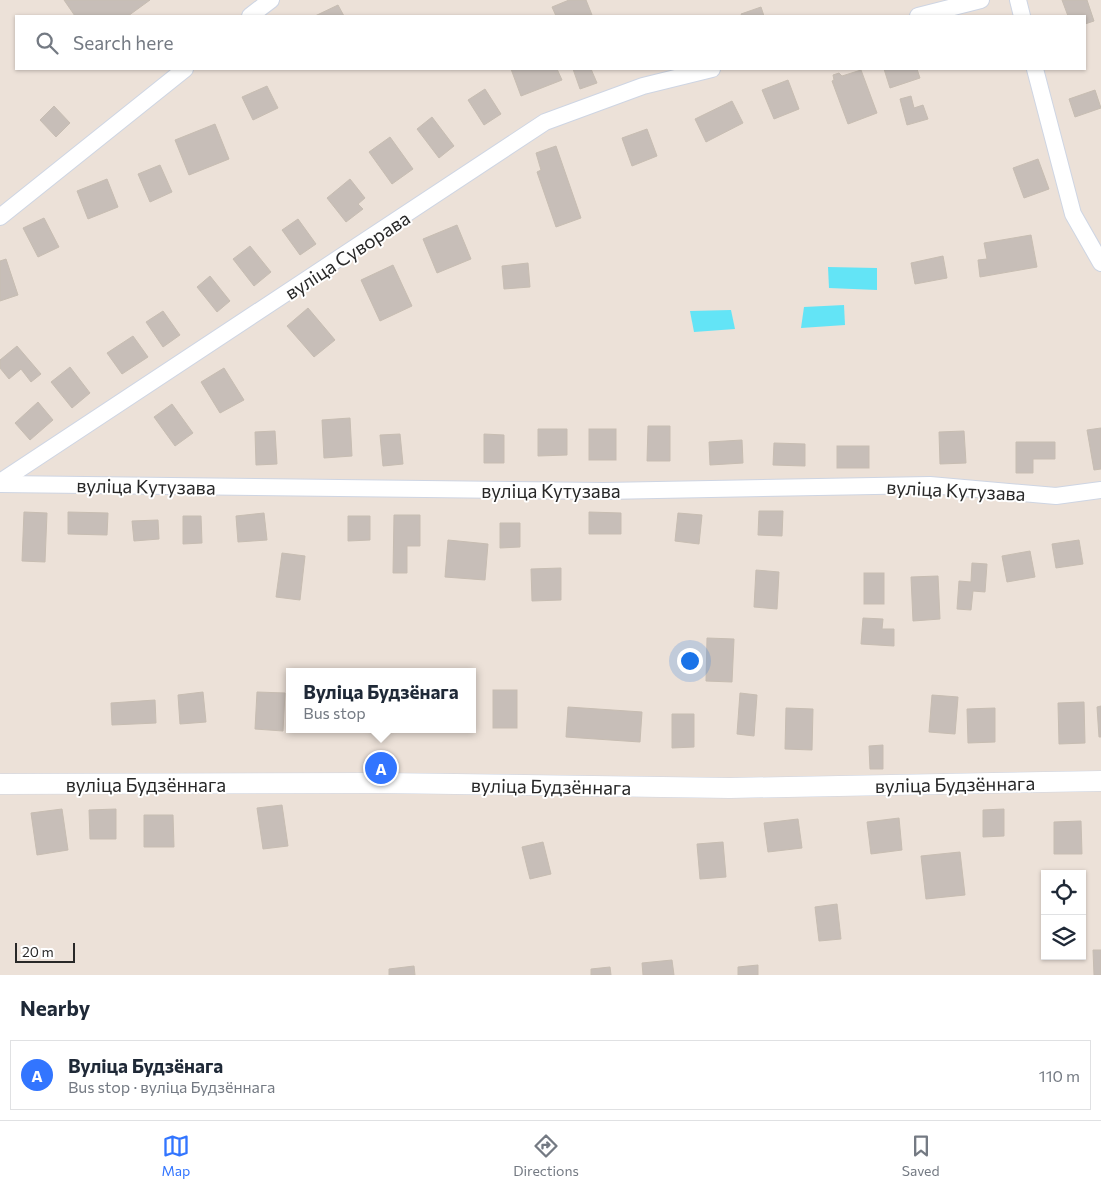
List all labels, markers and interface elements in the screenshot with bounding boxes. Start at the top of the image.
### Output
search box [15,15,1086,70]
icon: search [33,29,61,57]
text: Search here [73,31,173,54]
street label: вуліца Суворава [280,206,414,304]
street label: вуліца Кутузава [76,473,216,499]
street label: вуліца Кутузава [886,475,1026,505]
street label: вуліца Кутузава [481,479,621,502]
your location [677,648,703,674]
popup [286,668,476,733]
text: Вуліца Будзёнага [303,680,459,703]
text: Bus stop [303,703,366,722]
pin: A [365,749,397,787]
street label: вуліца Будзённага [875,771,1035,797]
street label: вуліца Будзённага [66,773,226,796]
street label: вуліца Будзённага [471,773,631,799]
map controls [1041,870,1086,960]
button: locate [1041,870,1086,915]
button: layers [1041,915,1086,960]
scale bar [15,940,75,963]
text: 20 m [22,943,54,960]
text: Nearby [20,995,90,1020]
text: Вуліца Будзёнага [68,1054,223,1077]
text: A [31,1066,43,1085]
text: 110 m [1039,1066,1080,1085]
text: Bus stop · вуліца Будзённага [68,1077,275,1096]
tab: Map [161,1132,190,1179]
tab: Directions [513,1132,579,1179]
tab: Saved [902,1132,940,1179]

